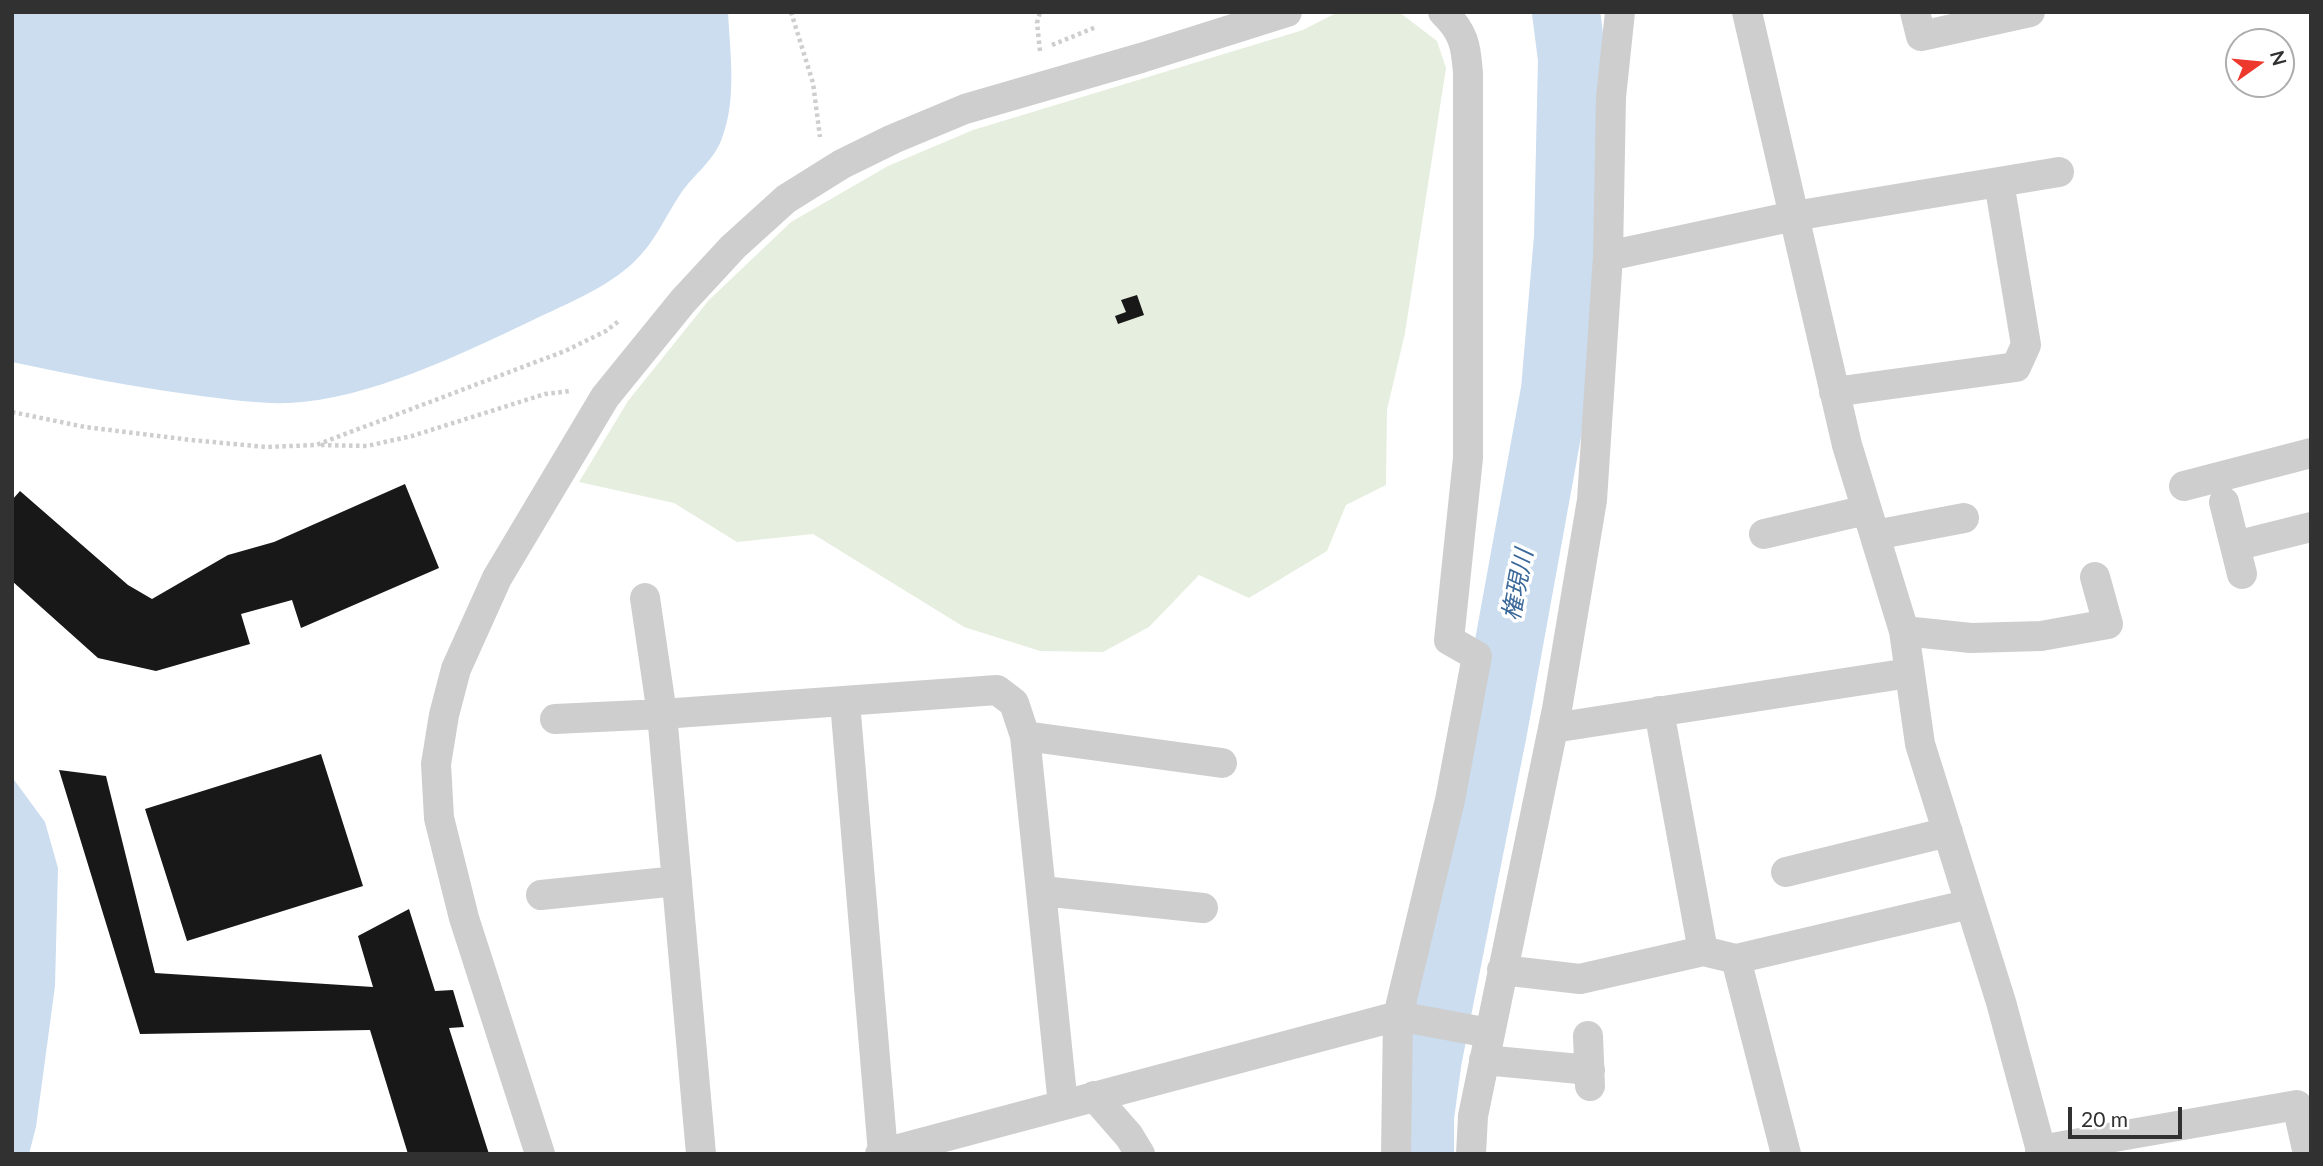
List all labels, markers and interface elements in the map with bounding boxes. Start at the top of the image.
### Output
north arrow [2225,28,2295,98]
text: N [2266,48,2292,68]
water label: 権現川 [1497,547,1539,623]
scale bar [2071,1092,2185,1136]
text: 20 m [2081,1106,2128,1131]

